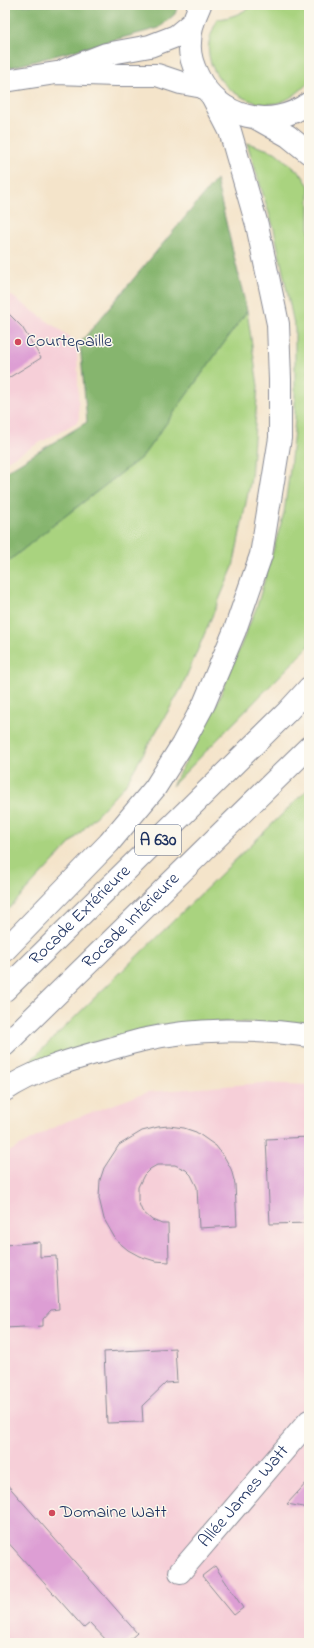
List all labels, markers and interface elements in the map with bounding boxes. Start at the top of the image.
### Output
place label: Courtepaille [26,329,113,355]
marker: Courtepaille [13,337,23,347]
road number: A 630 [135,825,181,855]
street label: Rocade Extérieure [24,859,138,972]
street label: Rocade Intérieure [77,866,187,975]
street label: Allée James Watt [193,1440,296,1554]
place label: Domaine Watt [59,1500,167,1526]
marker: Domaine Watt [47,1508,57,1518]

